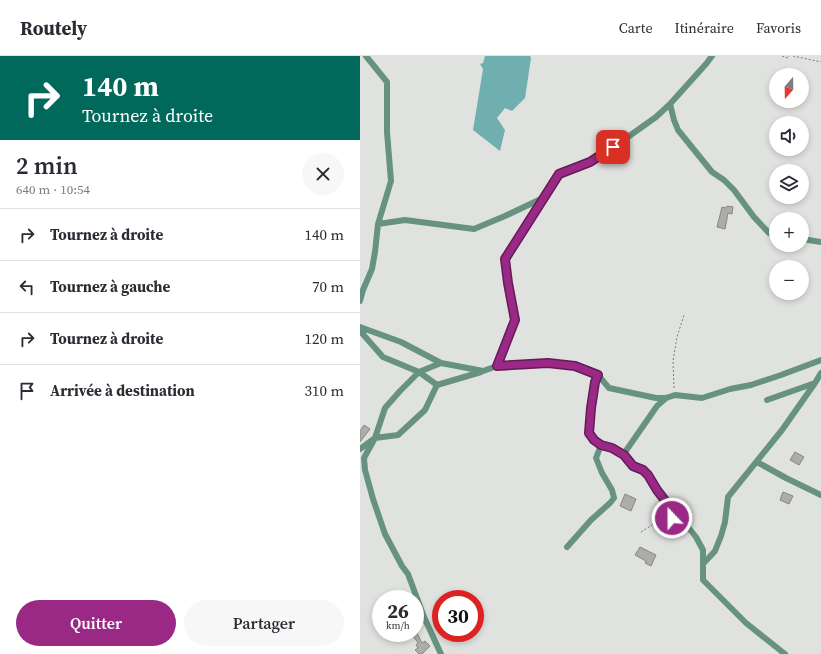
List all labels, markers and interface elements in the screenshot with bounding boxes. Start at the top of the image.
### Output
text: Routely [20,15,87,41]
text: Carte [619,18,653,38]
text: Itinéraire [675,18,734,38]
text: Favoris [756,18,801,38]
text: 140 m [82,67,159,105]
north arrow [769,68,809,108]
map controls [769,68,809,300]
icon: right [16,72,68,124]
text: Tournez à droite [82,103,213,128]
button: sound [769,116,809,156]
pin [596,130,630,164]
icon: arrive [602,136,624,158]
text: 2 min [16,149,78,182]
button: close [302,153,344,195]
button: layers [769,164,809,204]
text: 640 m · 10:54 [16,181,90,198]
button: + [769,212,809,252]
icon: right [16,224,38,246]
text: Tournez à droite [50,224,163,245]
text: 140 m [304,224,344,245]
button: − [769,260,809,300]
icon: left [16,276,38,298]
text: Tournez à gauche [50,276,170,297]
text: 70 m [312,276,344,297]
icon: right [16,328,38,350]
text: Tournez à droite [50,328,163,349]
text: 120 m [304,328,344,349]
icon: arrive [16,380,38,402]
text: Arrivée à destination [50,380,195,401]
text: 310 m [304,380,344,401]
position arrow [651,497,693,539]
speed limit sign: 30 [432,590,484,642]
text: 26 [387,597,409,625]
button: Quitter [16,600,176,646]
button: Partager [184,600,344,646]
text: km/h [386,619,410,632]

